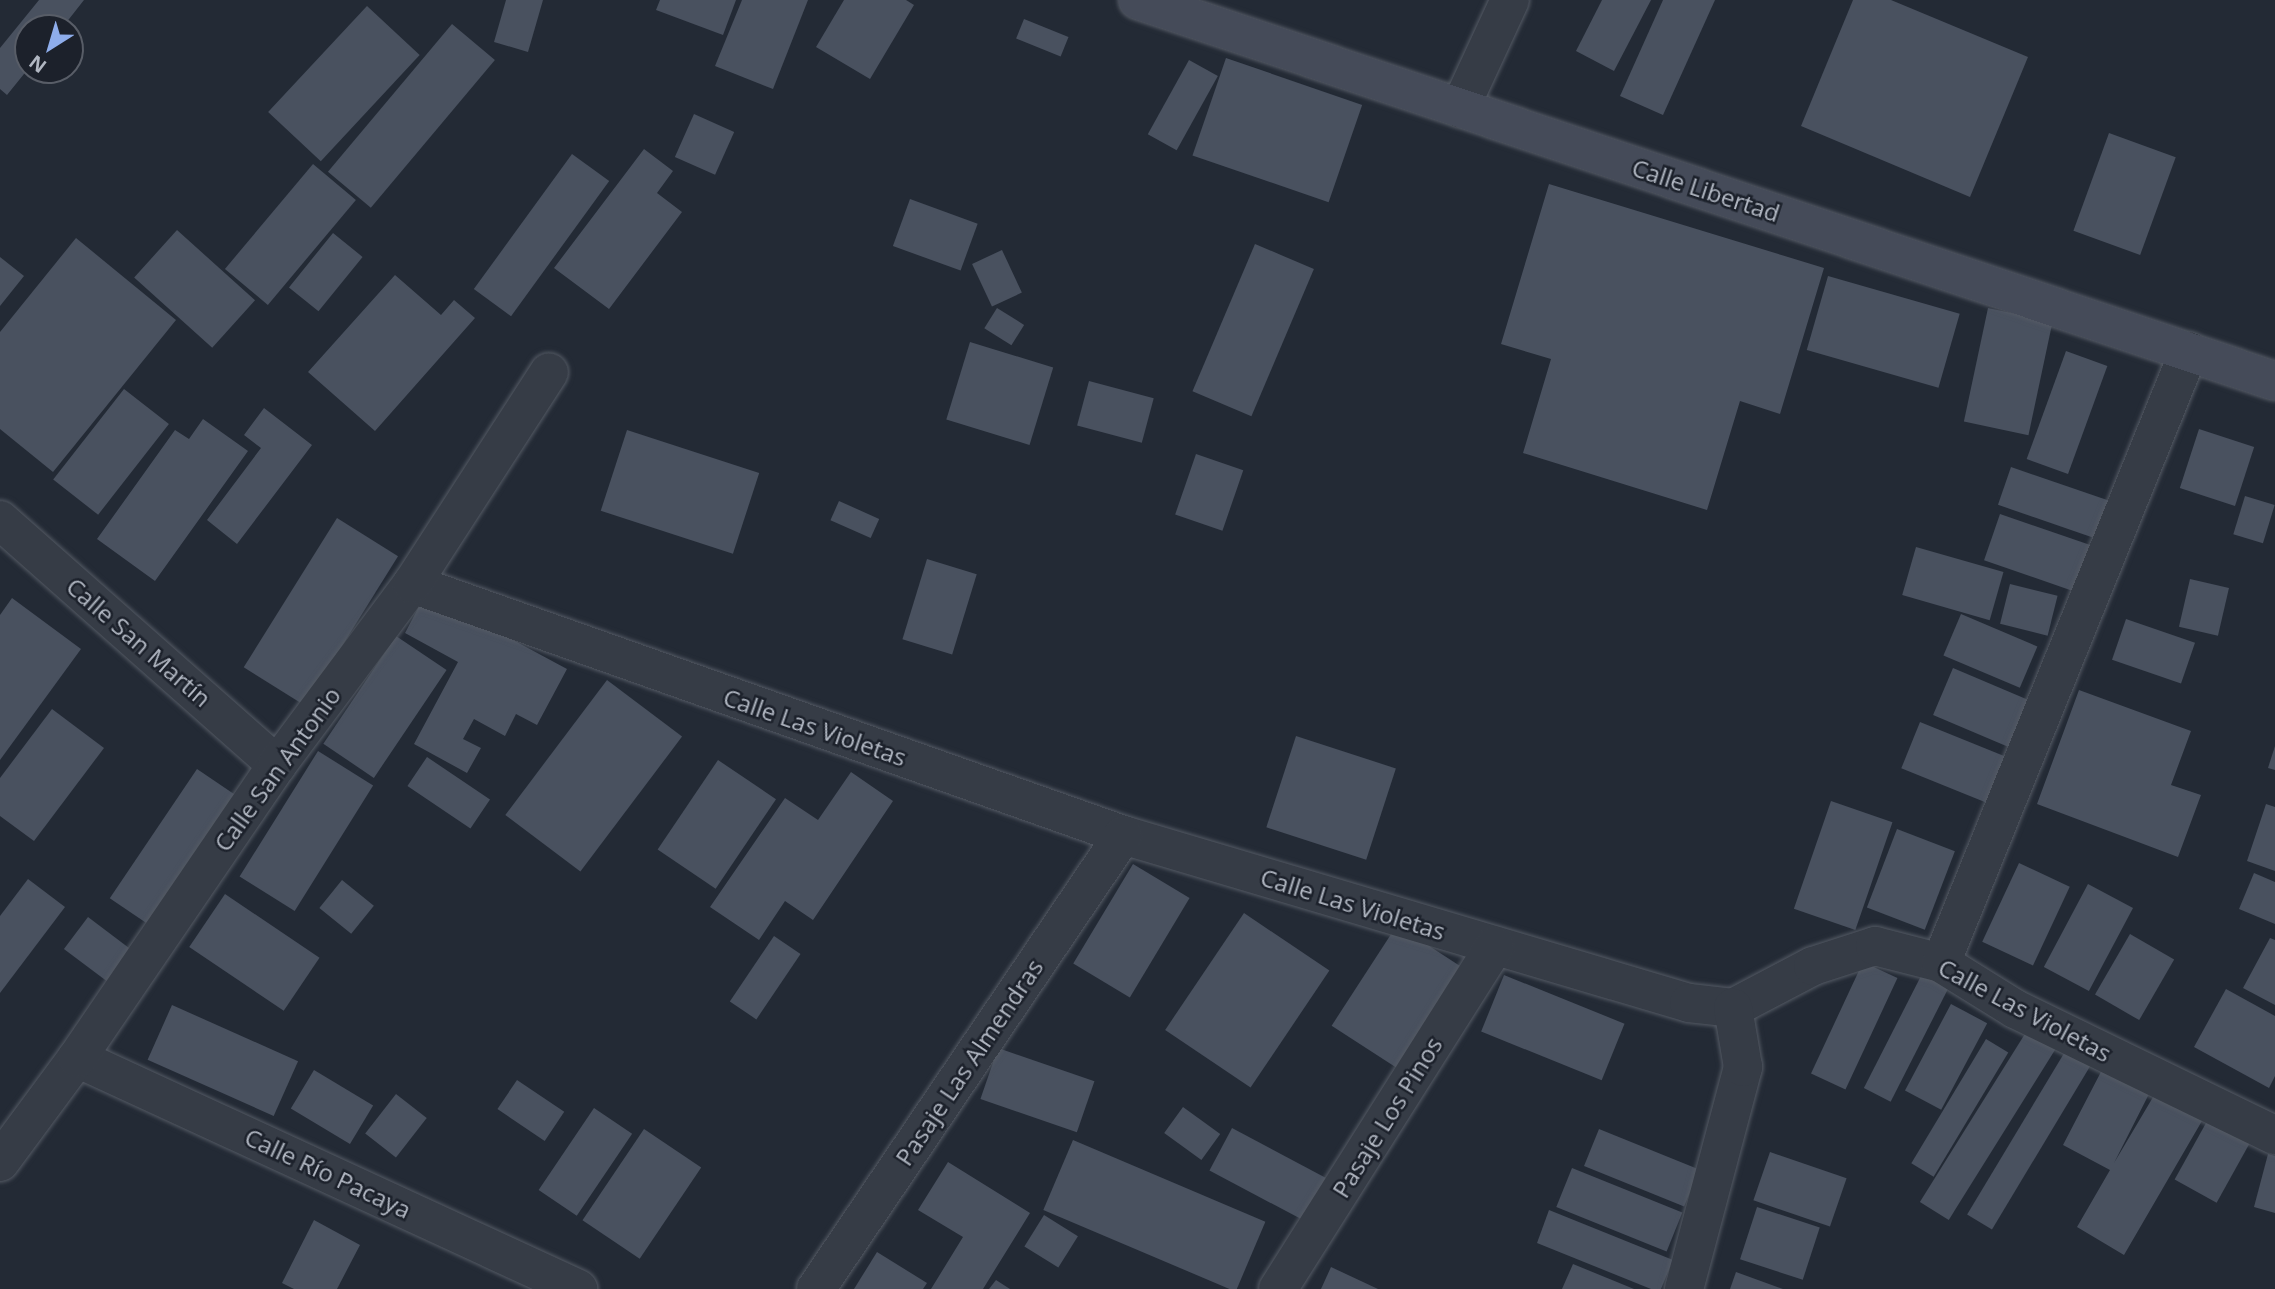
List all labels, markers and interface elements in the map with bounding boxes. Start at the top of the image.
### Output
north arrow [14,14,84,84]
text: N [24,49,52,79]
street label: Calle Libertad [1629,153,1783,227]
street label: Calle San Martín [61,571,217,713]
street label: Calle San Antonio [208,681,346,857]
street label: Calle Las Violetas [720,682,910,772]
street label: Calle Las Violetas [1257,862,1449,946]
street label: Calle Las Violetas [1934,952,2116,1068]
street label: Pasaje Las Almendras [889,953,1049,1171]
street label: Pasaje Los Pinos [1326,1031,1448,1203]
street label: Calle Río Pacaya [240,1122,416,1224]

